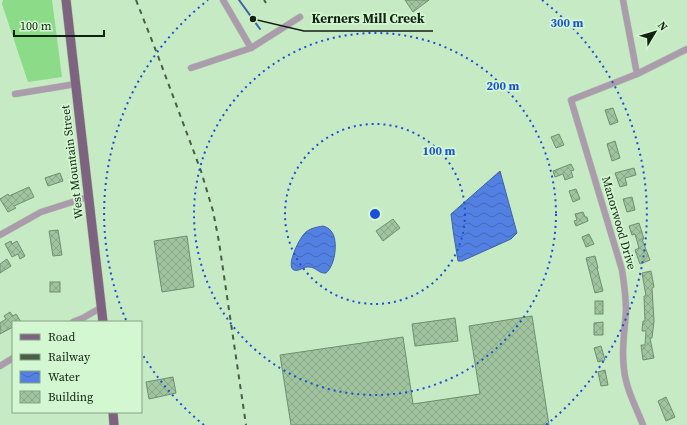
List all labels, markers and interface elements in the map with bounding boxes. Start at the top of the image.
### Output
callout: Kerners Mill Creek [304,6,433,31]
text: Kerners Mill Creek [312,10,425,27]
scale bar [14,12,104,38]
north arrow [635,12,675,52]
text: 300 m [551,15,584,31]
text: 100 m [20,18,52,34]
text: N [654,18,671,34]
text: 200 m [487,78,520,94]
street label: West Mountain Street [57,104,87,220]
text: 100 m [423,143,456,159]
street label: Manorwood Drive [598,174,640,272]
centre of rings [368,207,382,221]
legend [12,321,142,413]
text: Road [48,329,75,345]
text: Railway [48,349,91,365]
text: Water [48,369,80,385]
text: Building [48,389,93,405]

